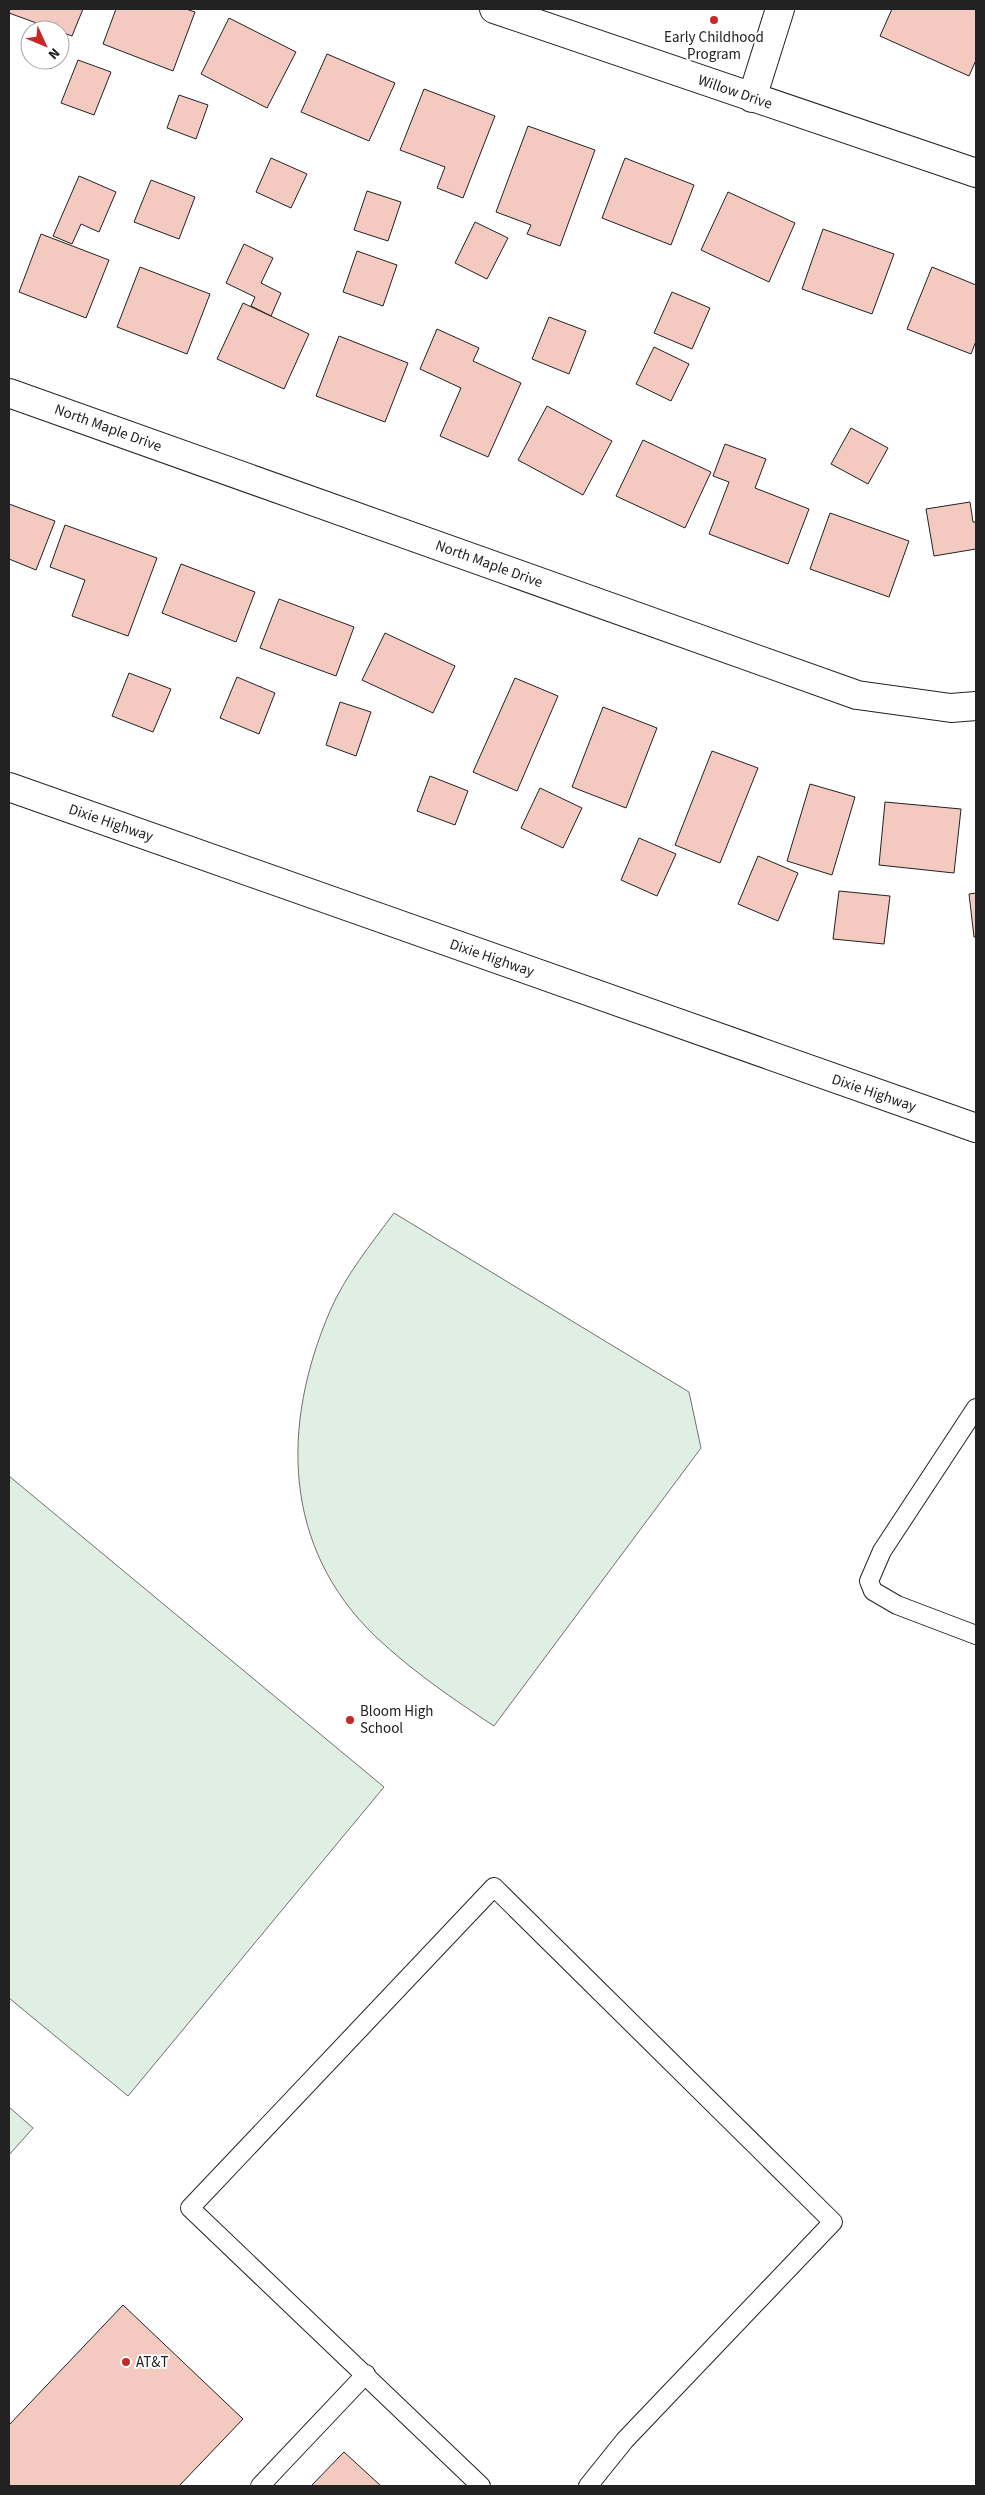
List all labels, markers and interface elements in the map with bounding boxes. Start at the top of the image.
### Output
marker: Early Childhood Program [708,14,720,26]
north arrow [20,20,70,70]
place label: Early Childhood Program [664,27,764,65]
text: N [43,43,64,64]
street label: Willow Drive [695,69,775,115]
street label: North Maple Drive [51,399,165,457]
street label: North Maple Drive [432,535,546,593]
street label: Dixie Highway [66,799,156,847]
street label: Dixie Highway [447,934,537,982]
street label: Dixie Highway [829,1069,919,1117]
place label: Bloom High School [360,1701,434,1739]
marker: Bloom High School [344,1714,356,1726]
place label: AT&T [136,2352,169,2373]
marker: AT&T [120,2356,132,2368]

